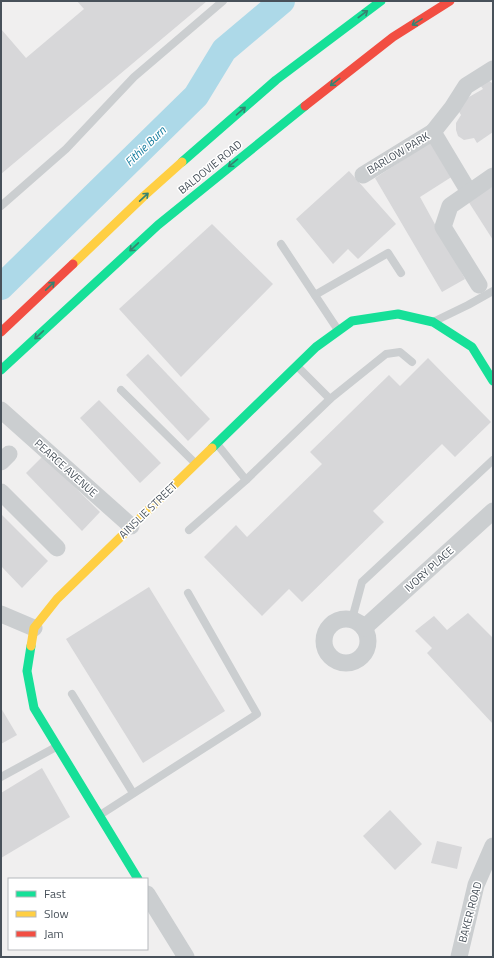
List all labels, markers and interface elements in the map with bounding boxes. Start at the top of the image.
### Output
one-way arrow [358,10,369,18]
one-way arrow [412,18,423,26]
one-way arrow [330,78,341,86]
one-way arrow [236,106,246,115]
water label: Fithie Burn [120,121,171,171]
street label: BARLOW PARK [364,128,433,178]
street label: BALDOVIE ROAD [175,136,245,198]
one-way arrow [228,159,239,168]
one-way arrow [139,192,149,201]
one-way arrow [129,242,139,251]
one-way arrow [44,282,54,291]
one-way arrow [34,330,44,340]
street label: PEARCE AVENUE [31,435,101,501]
street label: AINSLIE STREET [115,478,181,542]
street label: IVORY PLACE [401,543,457,595]
legend [8,878,148,950]
street label: BAKER ROAD [454,880,486,944]
text: Fast [44,884,67,903]
text: Slow [44,904,69,923]
text: Jam [44,924,64,943]

